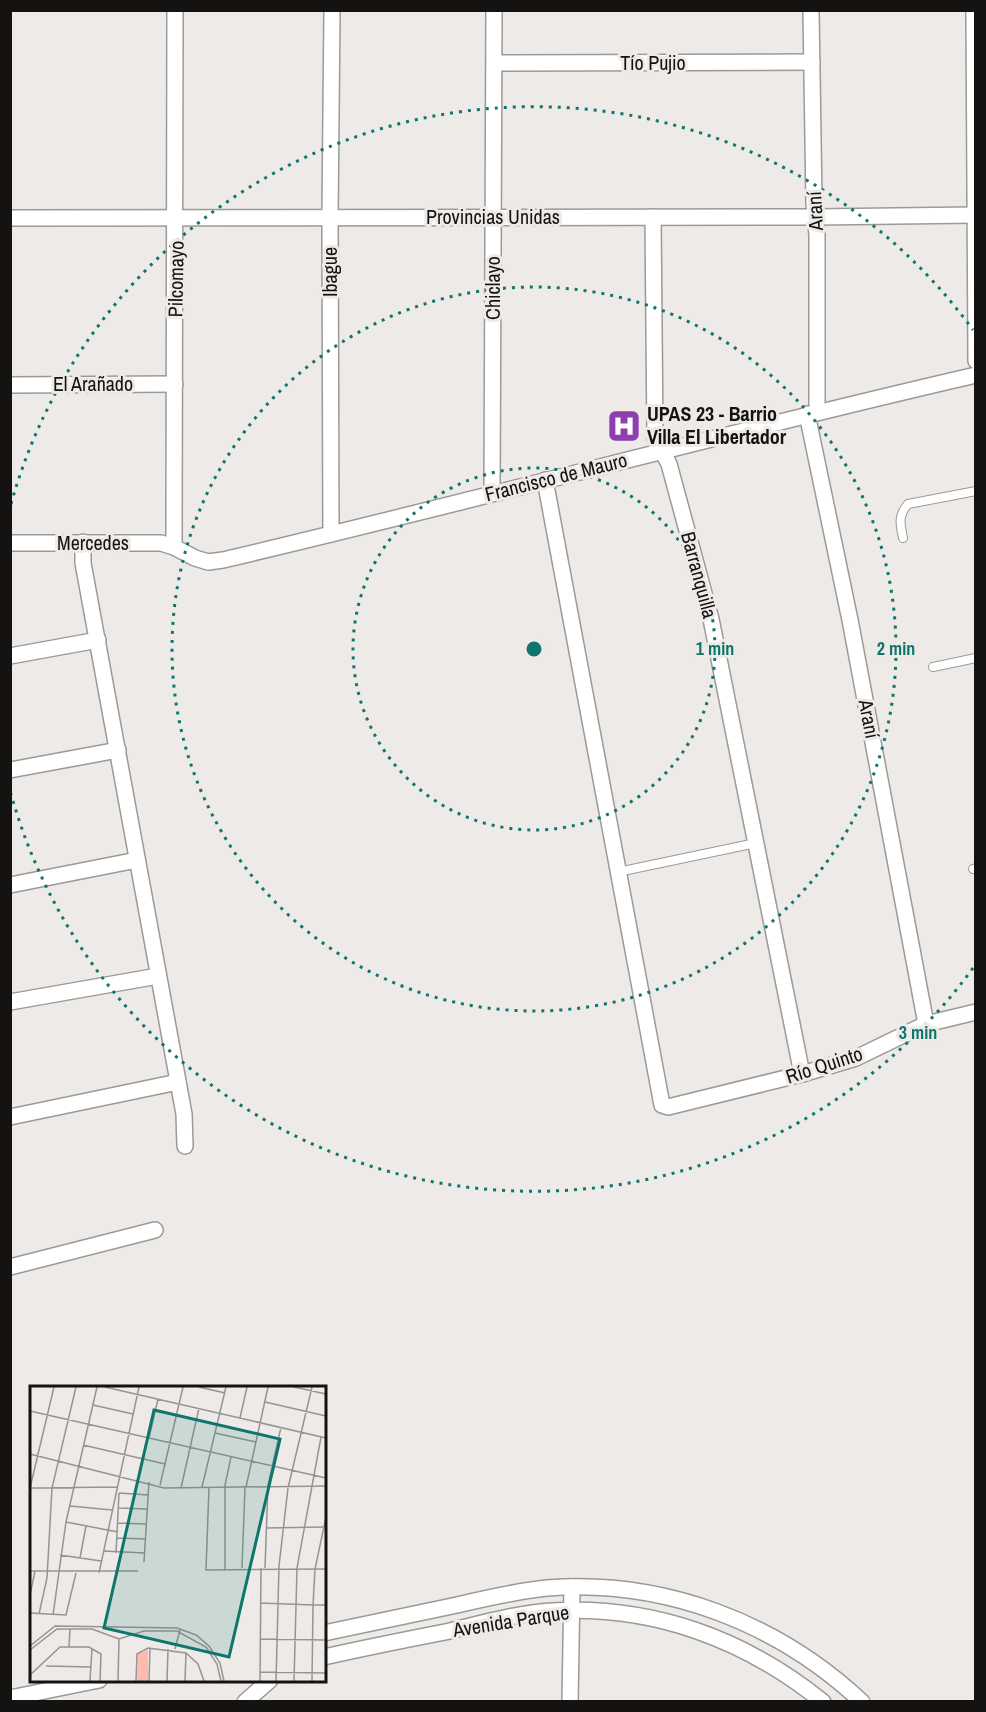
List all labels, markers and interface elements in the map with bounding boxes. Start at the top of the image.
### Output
street label: Tío Pujio [620,49,686,76]
street label: Araní [800,190,829,232]
street label: Provincias Unidas [426,203,560,230]
street label: Pilcomayo [161,240,190,318]
street label: Ibague [316,247,343,297]
street label: Chiclayo [479,256,506,320]
street label: El Arañado [53,370,133,397]
place label: UPAS 23 - Barrio Villa El Libertador [647,400,787,450]
hospital icon: UPAS 23 - Barrio Villa El Libertador [606,408,642,444]
street label: Francisco de Mauro [482,446,630,507]
street label: Mercedes [57,529,129,556]
street label: Barranquilla [675,529,724,621]
text: 1 min [696,636,734,661]
text: 2 min [877,636,915,661]
centre of rings [524,639,544,659]
street label: Araní [852,696,887,741]
text: 3 min [899,1020,937,1045]
street label: Río Quinto [782,1039,866,1090]
inset map [30,1386,326,1682]
street label: Avenida Parque [450,1598,571,1643]

